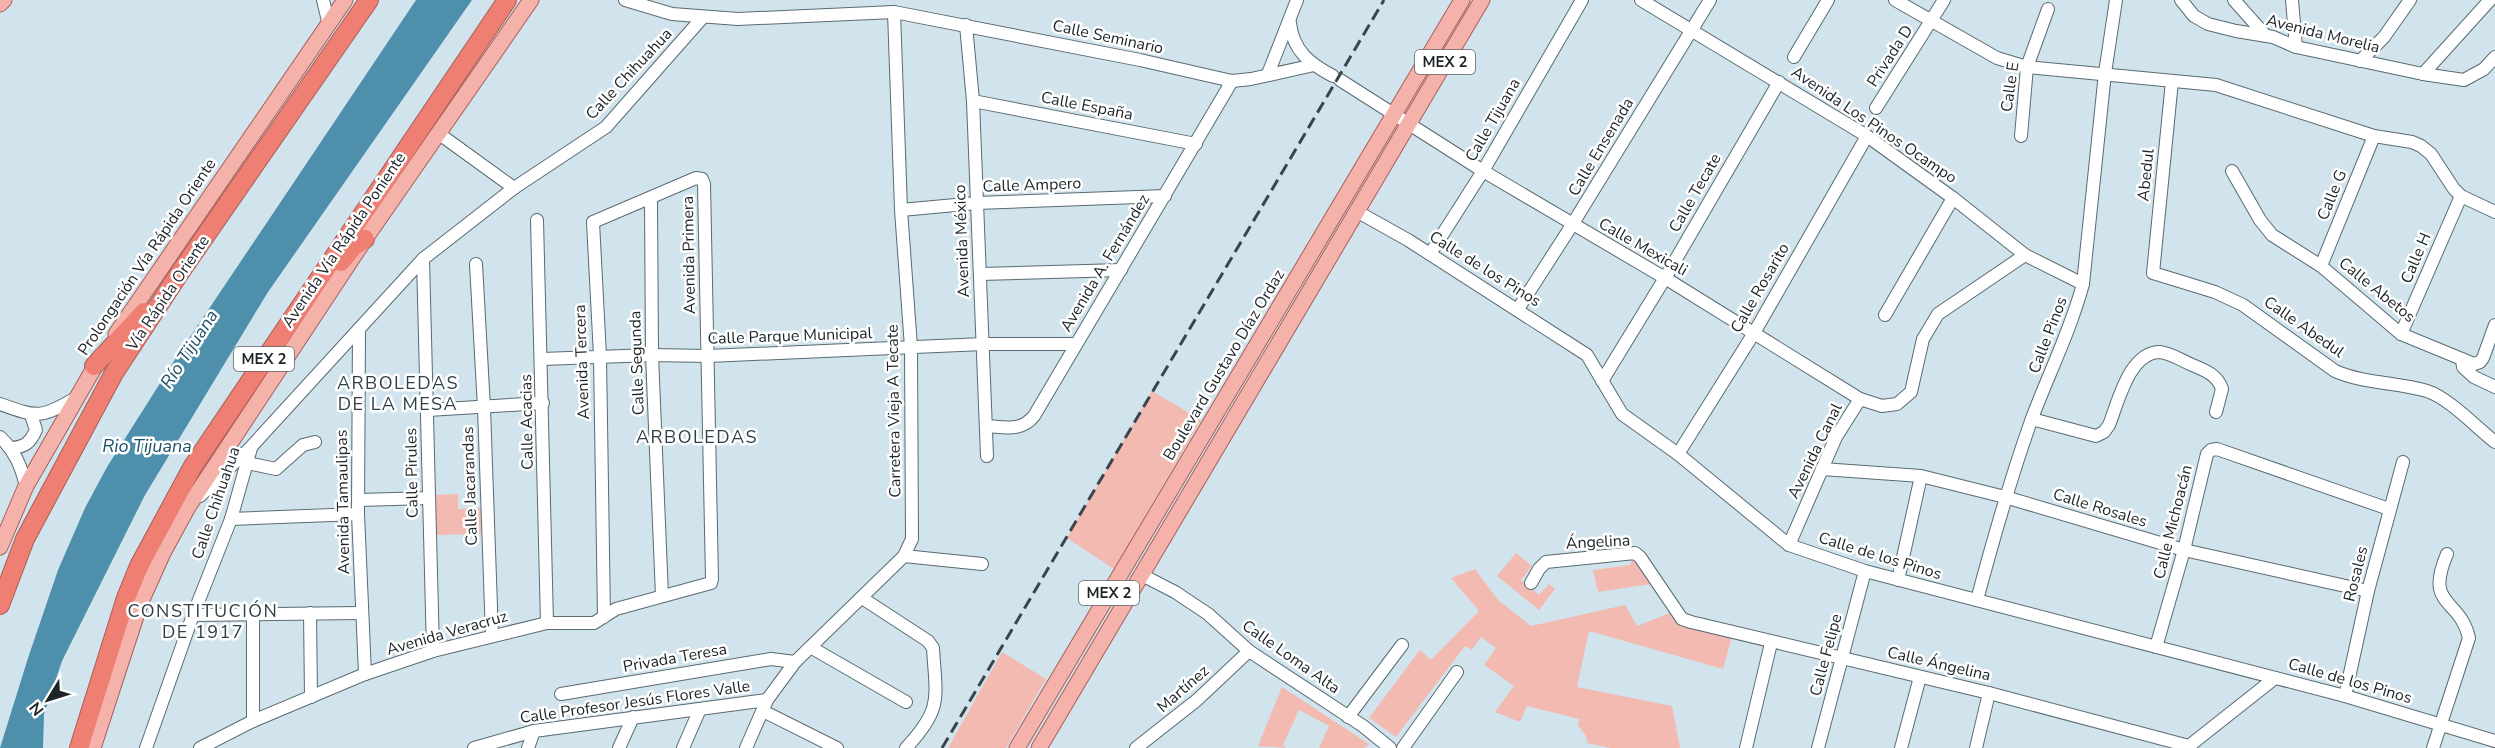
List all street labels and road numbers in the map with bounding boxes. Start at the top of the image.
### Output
street label: Avenida Morelia [2264,9,2382,59]
street label: Calle Seminario [1051,15,1165,59]
street label: Privada D [1862,21,1918,91]
street label: Calle Chihuahua [581,23,677,125]
road number: MEX 2 [1415,50,1475,74]
street label: Avenida Los Pinos Ocampo [1787,61,1961,189]
street label: Calle E [1996,61,2024,113]
street label: Calle Tijuana [1460,74,1526,166]
street label: Calle España [1039,86,1135,126]
street label: Calle Ensenada [1563,94,1639,200]
street label: Abedul [2132,147,2160,202]
street label: Avenida Vía Rápida Poniente [277,148,411,332]
street label: Calle Tecate [1664,149,1726,237]
street label: Prolongación Vía Rápida Oriente [74,155,220,359]
street label: Calle G [2312,166,2352,224]
street label: Calle Ampero [982,172,1082,198]
street label: Avenida México [949,184,975,298]
street label: Avenida A. Fernández [1055,190,1155,336]
street label: Avenida Primera [677,196,701,314]
street label: Calle Mexicali [1594,213,1692,281]
street label: Calle de los Pinos [1425,226,1545,312]
street label: Calle H [2395,229,2437,287]
street label: Vía Rápida Oriente [122,232,214,354]
street label: Calle Rosarito [1725,239,1795,337]
street label: Calle Abetos [2334,252,2420,328]
street label: Boulevard Gustavo Díaz Ordaz [1158,265,1290,465]
street label: Calle Abedul [2259,291,2349,363]
street label: Calle Pinos [2023,293,2073,377]
street label: Avenida Tercera [569,304,595,420]
street label: Calle Segunda [624,310,650,416]
street label: Calle Parque Municipal [707,322,873,350]
street label: Carretera Vieja A Tecate [881,324,907,498]
road number: MEX 2 [234,347,294,371]
street label: Calle Acacias [515,374,539,470]
street label: Avenida Canal [1782,399,1848,503]
street label: Calle Jacarandas [457,426,483,546]
street label: Calle Pirules [400,428,424,518]
street label: Avenida Tamaulipas [331,430,355,574]
street label: Calle Chihuahua [186,444,246,562]
street label: Calle Michoacán [2148,462,2198,582]
street label: Calle Rosales [2050,483,2150,533]
street label: Calle de los Pinos [1816,527,1944,585]
street label: Ángelina [1565,529,1631,555]
street label: Rosales [2338,544,2374,604]
road number: MEX 2 [1079,581,1139,605]
street label: Avenida Veracruz [384,605,510,661]
street label: Calle Felipe [1804,611,1848,699]
street label: Calle Loma Alta [1238,615,1344,699]
street label: Privada Teresa [621,638,729,678]
street label: Calle Ángelina [1885,641,1993,687]
street label: Calle de los Pinos [2286,653,2414,709]
street label: Martínez [1152,660,1214,718]
street label: Calle Profesor Jesús Flores Valle [518,675,752,729]

